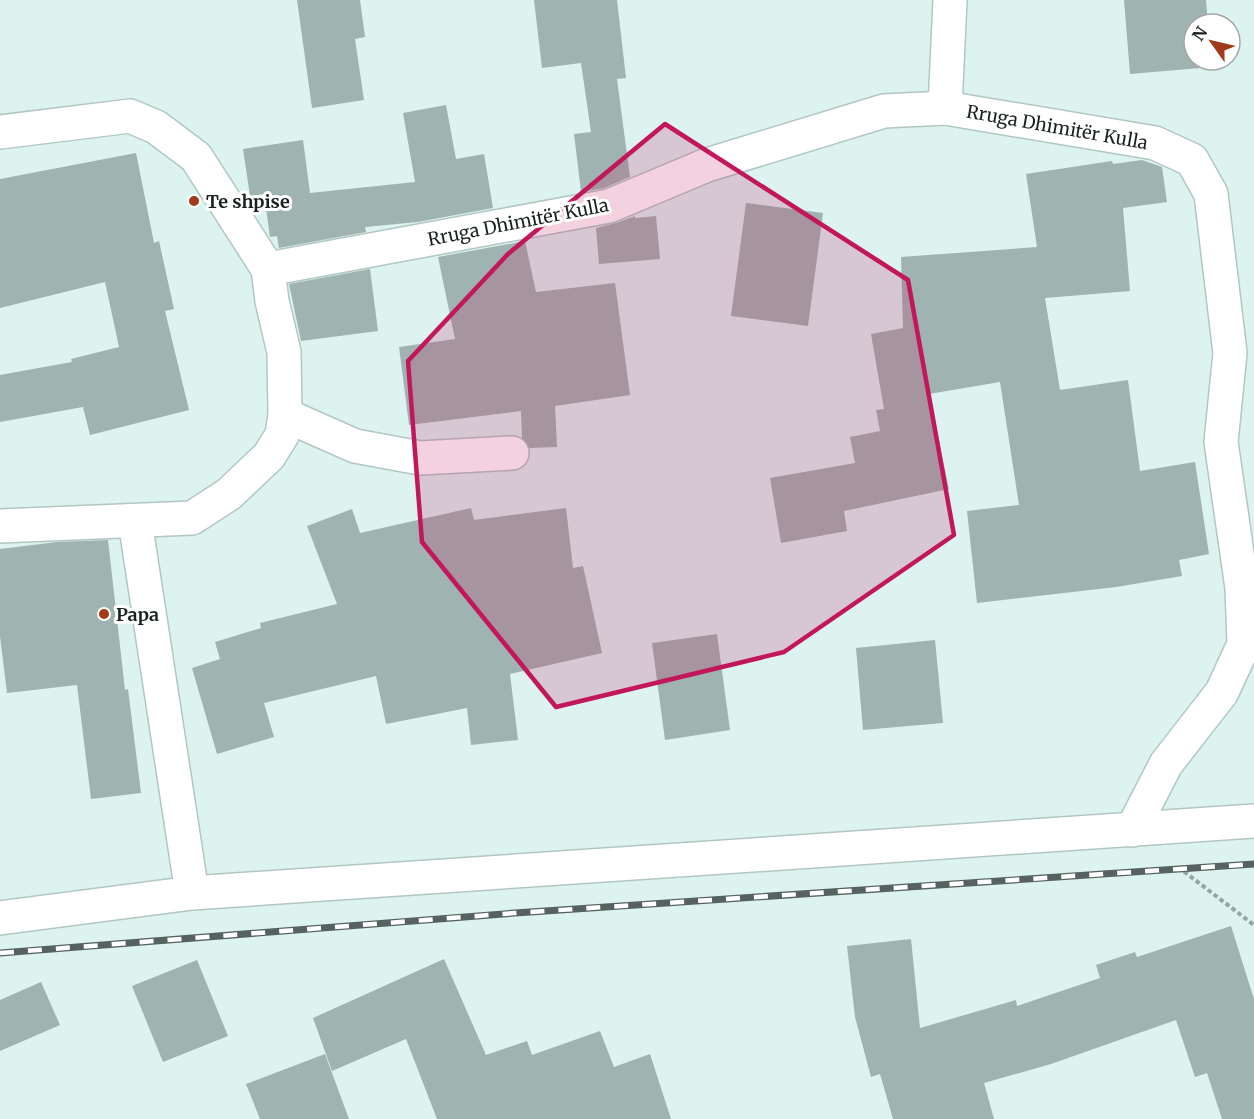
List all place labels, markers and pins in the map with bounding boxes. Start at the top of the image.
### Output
place label: Te shpise [206,190,290,213]
marker: Te shpise [187,194,201,208]
place label: Papa [116,603,159,626]
marker: Papa [97,607,111,621]

